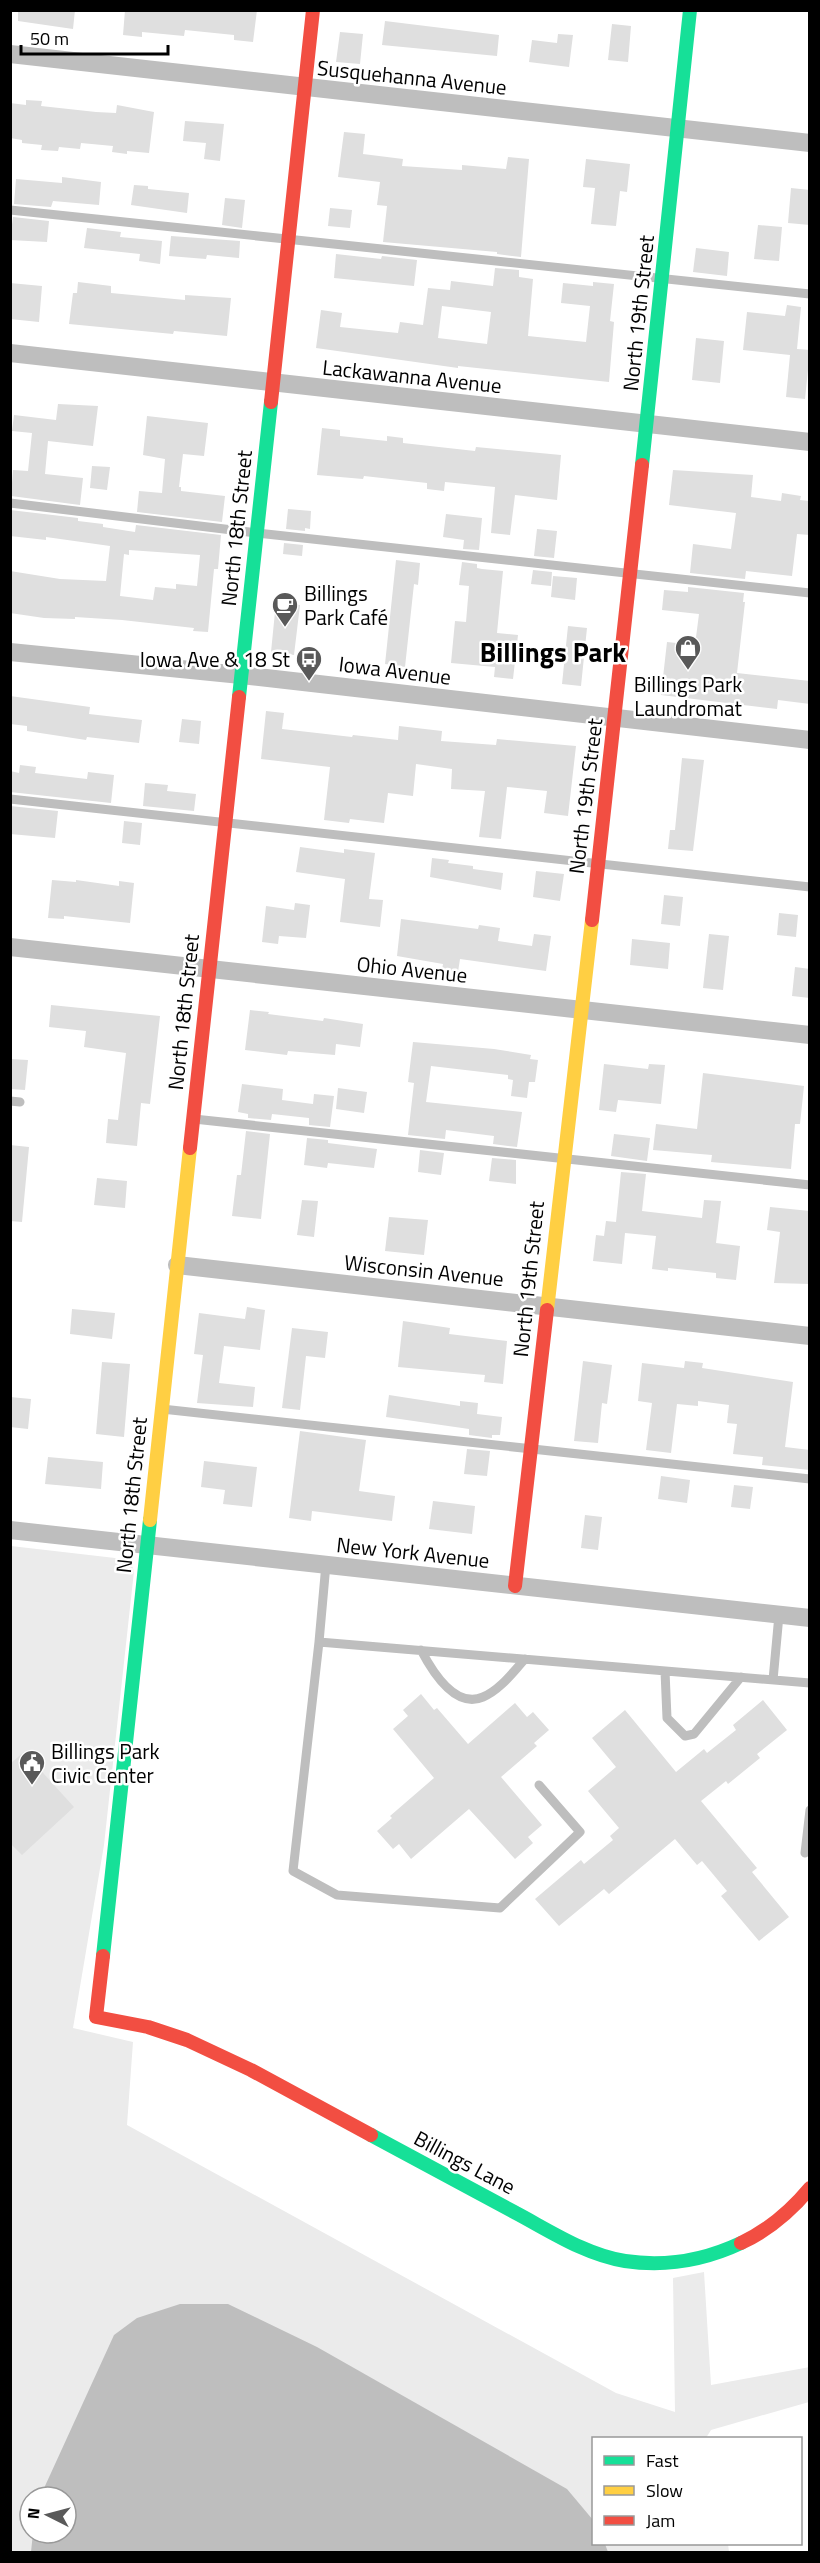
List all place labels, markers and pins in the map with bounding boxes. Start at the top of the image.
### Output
place label: Billings Park Café [304,577,388,633]
cafe icon: Billings Park Café [270,590,300,628]
shop icon: Billings Park Laundromat [673,633,703,671]
place label: Iowa Ave & 18 St [140,643,291,675]
bus stop icon: Iowa Ave & 18 St [294,644,324,682]
place label: Billings Park Laundromat [634,668,742,724]
place label: Billings Park Civic Center [51,1735,160,1791]
public building icon: Billings Park Civic Center [17,1748,47,1786]

